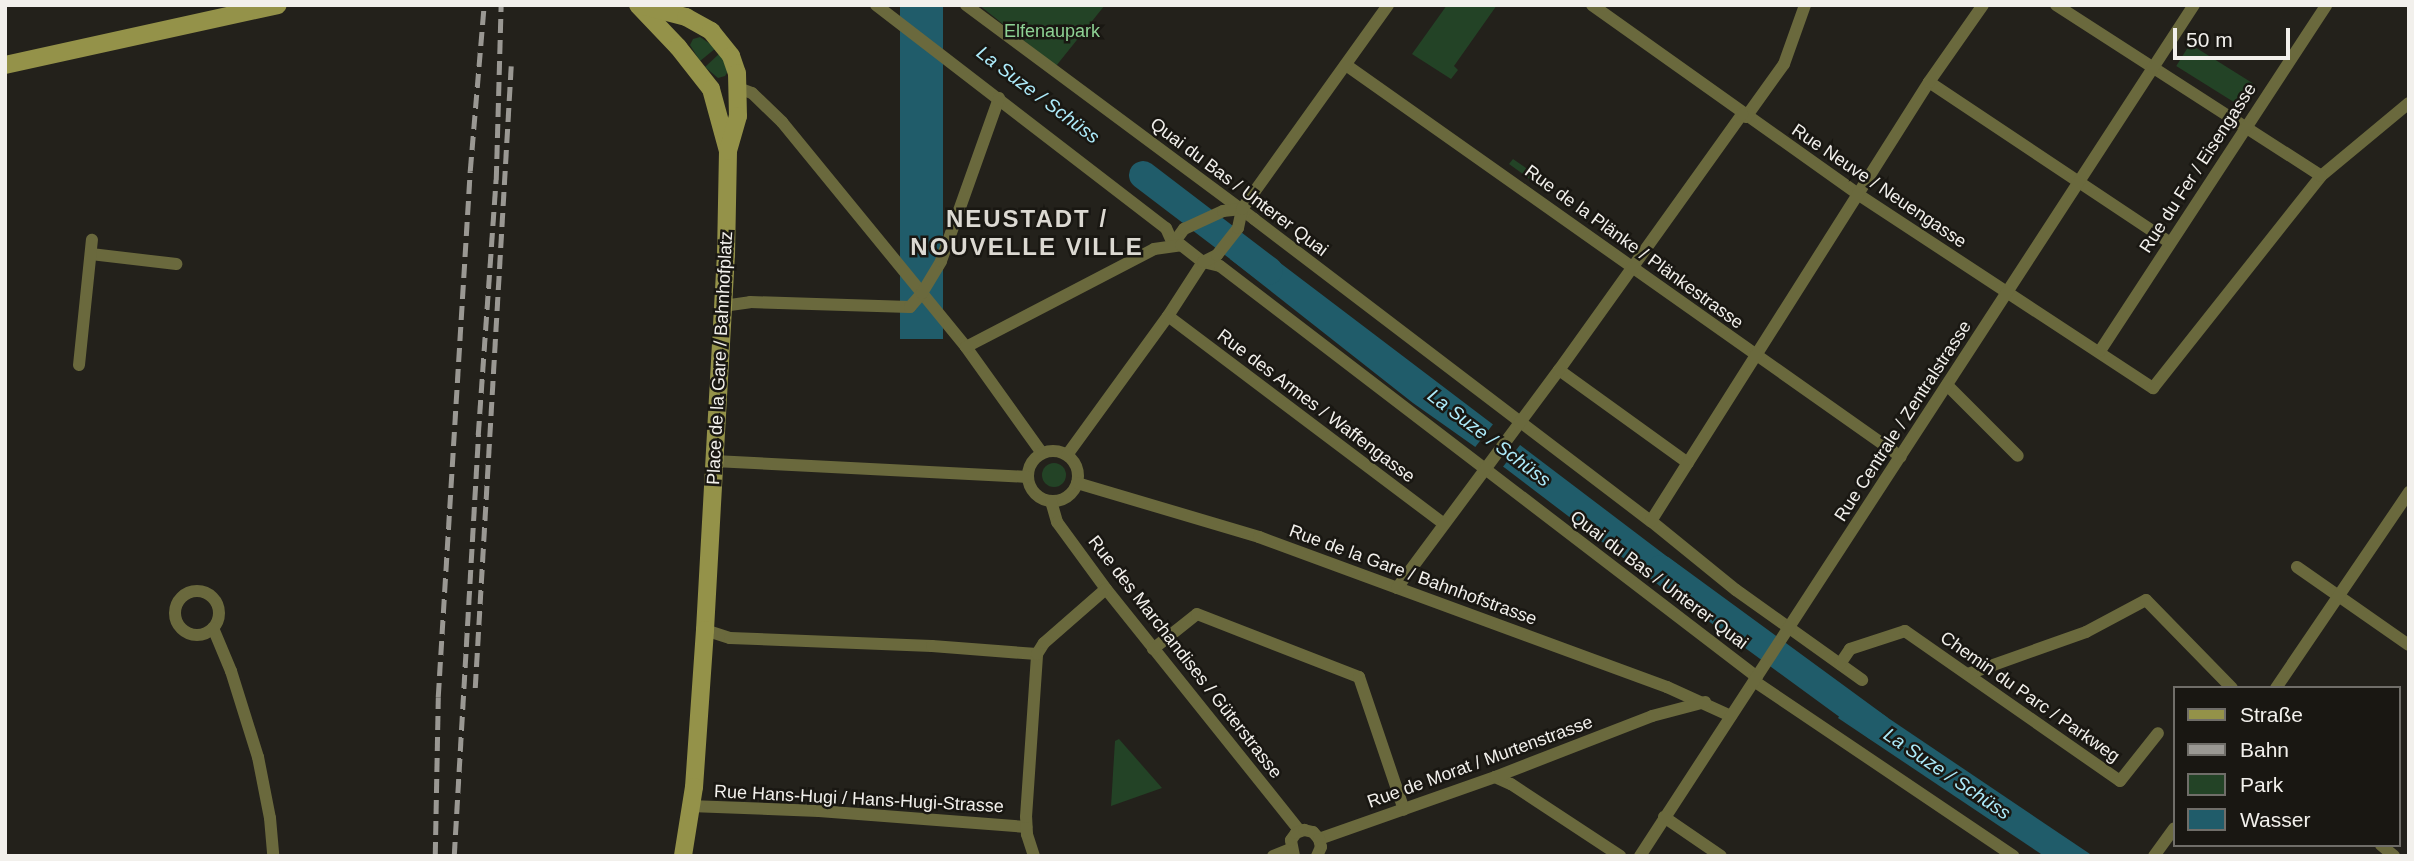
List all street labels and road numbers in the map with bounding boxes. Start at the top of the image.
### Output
street label: Rue du Fer / Eisengasse [2135,79,2261,257]
street label: Quai du Bas / Unterer Quai [1146,113,1332,261]
street label: Rue Neuve / Neuengasse [1788,119,1970,253]
street label: Rue de la Plänke / Plänkestrasse [1520,160,1748,334]
street label: Place de la Gare / Bahnhofplatz [703,231,737,485]
street label: Rue Centrale / Zentralstrasse [1830,317,1976,525]
street label: Rue des Armes / Waffengasse [1212,324,1420,488]
street label: Quai du Bas / Unterer Quai [1566,506,1752,654]
street label: Rue de la Gare / Bahnhofstrasse [1286,520,1540,630]
street label: Rue des Marchandises / Güterstrasse [1083,531,1287,783]
street label: Chemin du Parc / Parkweg [1936,627,2124,767]
street label: Rue de Morat / Murtenstrasse [1364,711,1596,813]
street label: Rue Hans-Hugi / Hans-Hugi-Strasse [714,781,1004,817]

